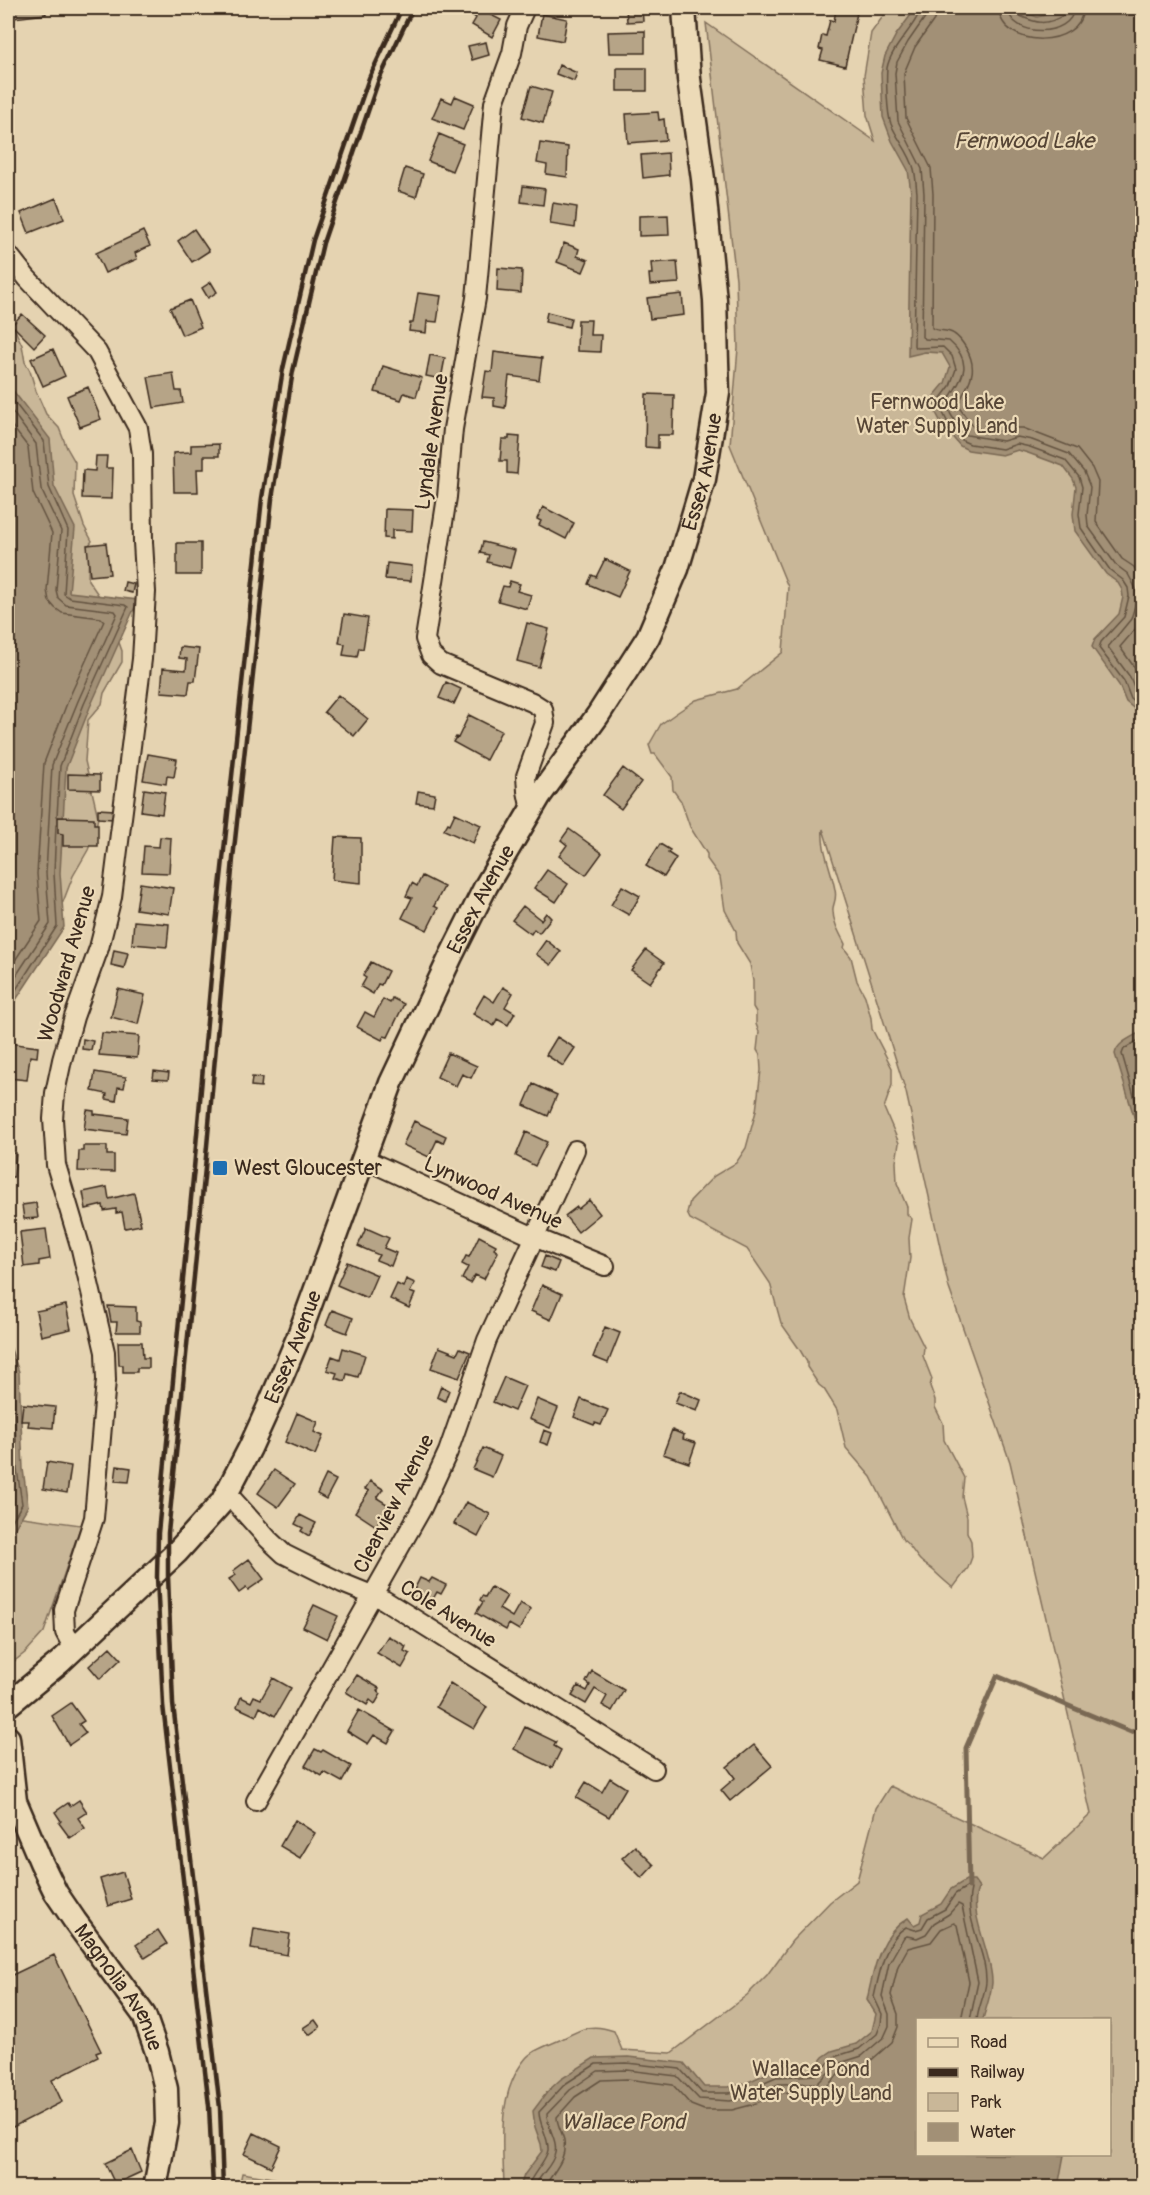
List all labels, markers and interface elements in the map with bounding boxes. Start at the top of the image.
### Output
water label: Fernwood Lake [954,127,1096,155]
street label: Lyndale Avenue [409,372,455,512]
park label: Fernwood Lake Water Supply Land [856,389,1018,440]
street label: Essex Avenue [676,411,728,534]
street label: Essex Avenue [441,839,521,958]
street label: Woodward Avenue [32,882,102,1045]
street label: Lynwood Avenue [420,1150,567,1236]
place label: West Gloucester [234,1155,382,1182]
marker: West Gloucester [211,1159,229,1177]
street label: Essex Avenue [258,1286,328,1408]
street label: Clearview Avenue [347,1429,441,1578]
street label: Cole Avenue [395,1574,502,1655]
street label: Magnolia Avenue [68,1918,169,2055]
legend [916,2018,1111,2156]
text: Road [970,2031,1007,2054]
park label: Wallace Pond Water Supply Land [730,2056,892,2107]
text: Railway [970,2061,1025,2084]
text: Park [970,2091,1002,2114]
water label: Wallace Pond [561,2108,688,2136]
text: Water [970,2121,1016,2144]

